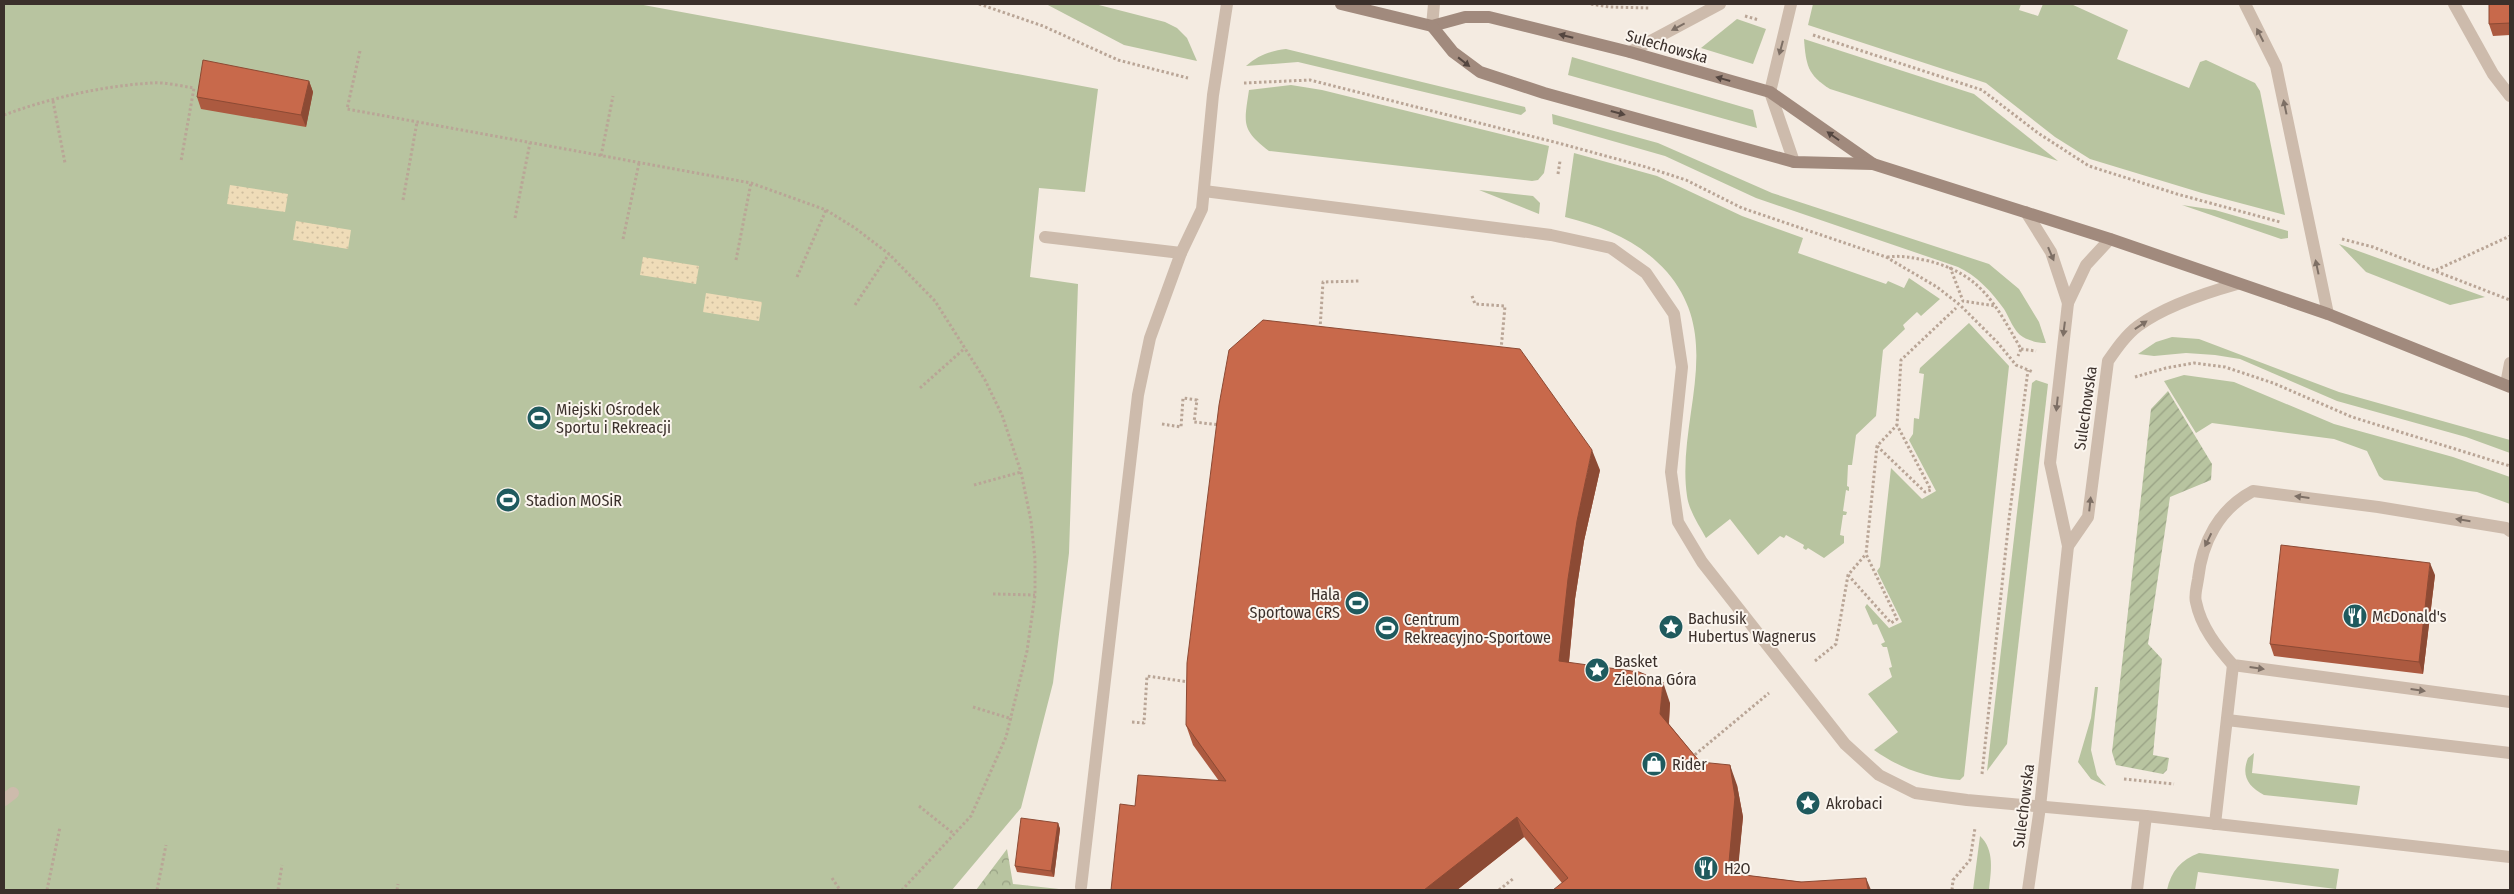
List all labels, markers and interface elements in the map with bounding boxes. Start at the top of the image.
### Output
one-way arrow [1670,23,1685,31]
street label: Sulechowska [1624,26,1710,67]
one-way arrow [2256,28,2264,42]
one-way arrow [1559,32,1574,40]
one-way arrow [1777,40,1785,55]
one-way arrow [1457,56,1470,67]
one-way arrow [1715,74,1730,82]
one-way arrow [2281,100,2289,115]
one-way arrow [1610,110,1625,118]
one-way arrow [1826,131,1840,141]
one-way arrow [2047,247,2055,261]
one-way arrow [2313,258,2321,274]
one-way arrow [2134,321,2147,330]
one-way arrow [2060,322,2068,338]
street label: Sulechowska [2070,365,2101,451]
one-way arrow [2053,396,2061,412]
place label: Miejski Ośrodek Sportu i Rekreacji [556,400,671,437]
sports icon: Miejski Ośrodek Sportu i Rekreacji [526,405,552,431]
sports icon: Stadion MOSiR [495,487,521,513]
place label: Stadion MOSiR [526,491,622,510]
one-way arrow [2294,492,2310,500]
one-way arrow [2086,496,2094,512]
one-way arrow [2455,516,2471,524]
one-way arrow [2204,533,2212,547]
place label: Hala Sportowa CRS [1250,585,1340,622]
sports icon: Hala Sportowa CRS [1344,590,1370,616]
restaurant icon: McDonald's [2342,603,2368,629]
place label: McDonald's [2372,607,2447,626]
place label: Bachusik Hubertus Wagnerus [1688,609,1816,646]
place label: Centrum Rekreacyjno-Sportowe [1404,610,1551,647]
place icon: Bachusik Hubertus Wagnerus [1658,614,1684,640]
sports icon: Centrum Rekreacyjno-Sportowe [1374,615,1400,641]
place label: Basket Zielona Góra [1614,652,1697,689]
place icon: Basket Zielona Góra [1584,657,1610,683]
one-way arrow [2249,664,2265,672]
one-way arrow [2410,686,2426,694]
shop icon: Rider [1641,751,1667,777]
place label: Rider [1672,755,1707,774]
street label: Sulechowska [2009,763,2038,849]
place icon: Akrobaci [1795,790,1821,816]
place label: Akrobaci [1826,794,1883,813]
restaurant icon: H2O [1693,855,1719,881]
place label: H2O [1724,859,1751,878]

